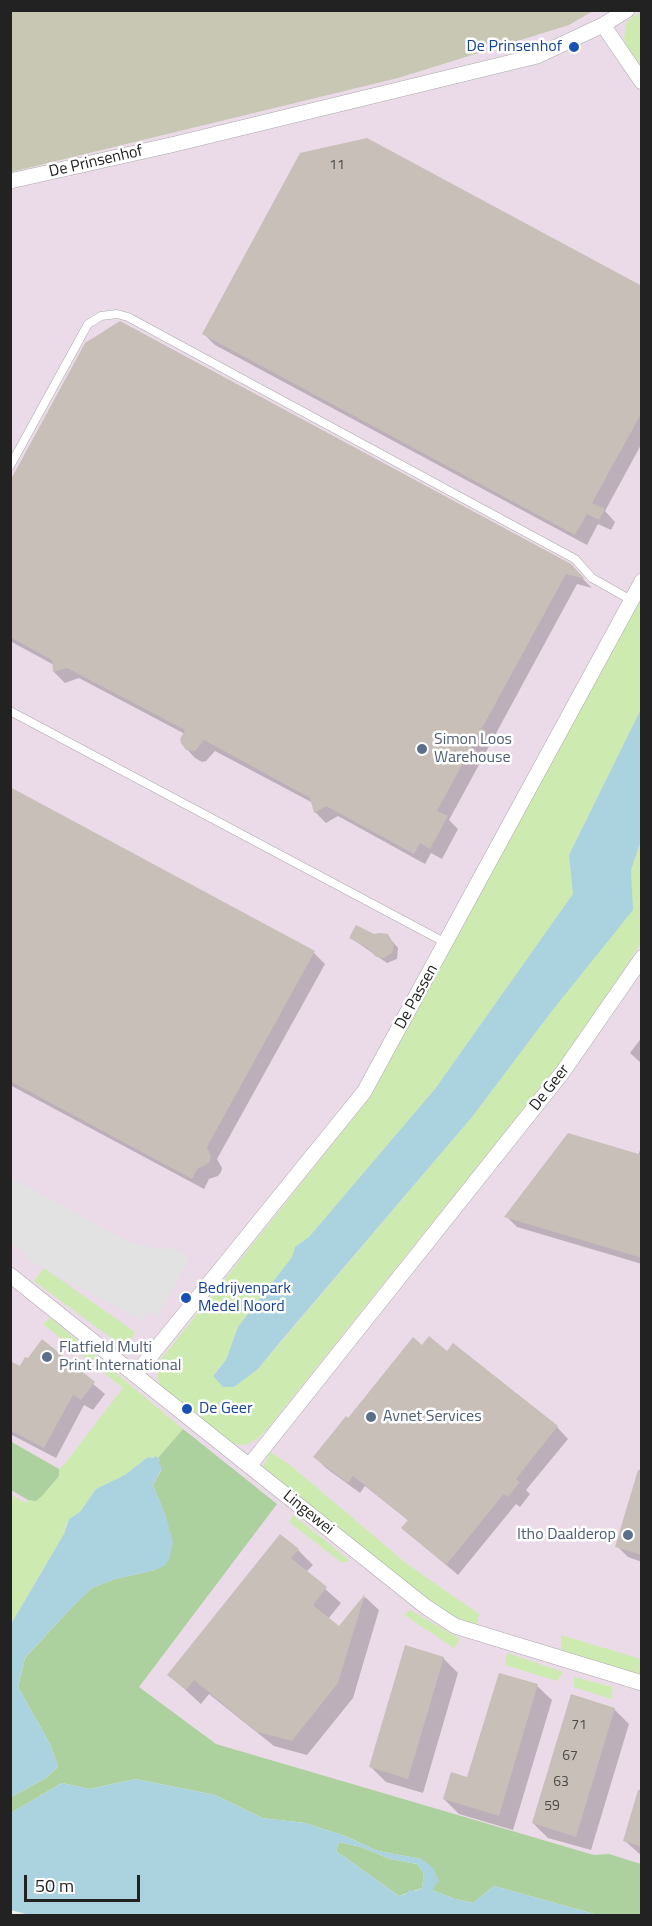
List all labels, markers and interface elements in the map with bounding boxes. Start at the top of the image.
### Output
place label: De Prinsenhof [467,37,562,57]
marker: De Prinsenhof [567,40,581,54]
street label: De Prinsenhof [47,142,145,182]
house number: 11 [329,158,345,174]
place label: Simon Loos Warehouse [434,730,512,768]
marker: Simon Loos Warehouse [415,742,429,756]
street label: De Passen [391,961,443,1033]
street label: De Geer [526,1061,574,1115]
place label: Bedrijvenpark Medel Noord [198,1279,291,1317]
marker: Bedrijvenpark Medel Noord [179,1291,193,1305]
place label: Flatfield Multi Print International [59,1338,181,1376]
marker: Flatfield Multi Print International [40,1350,54,1364]
place label: De Geer [199,1399,252,1419]
marker: De Geer [180,1402,194,1416]
place label: Avnet Services [383,1407,482,1427]
marker: Avnet Services [364,1410,378,1424]
street label: Lingewei [279,1487,337,1539]
place label: Itho Daalderop [517,1525,616,1545]
marker: Itho Daalderop [621,1528,635,1542]
house number: 71 [571,1718,587,1734]
house number: 67 [562,1749,578,1765]
house number: 63 [553,1775,569,1791]
house number: 59 [544,1799,560,1815]
scale bar [27,1863,142,1901]
text: 50 m [35,1872,74,1899]

